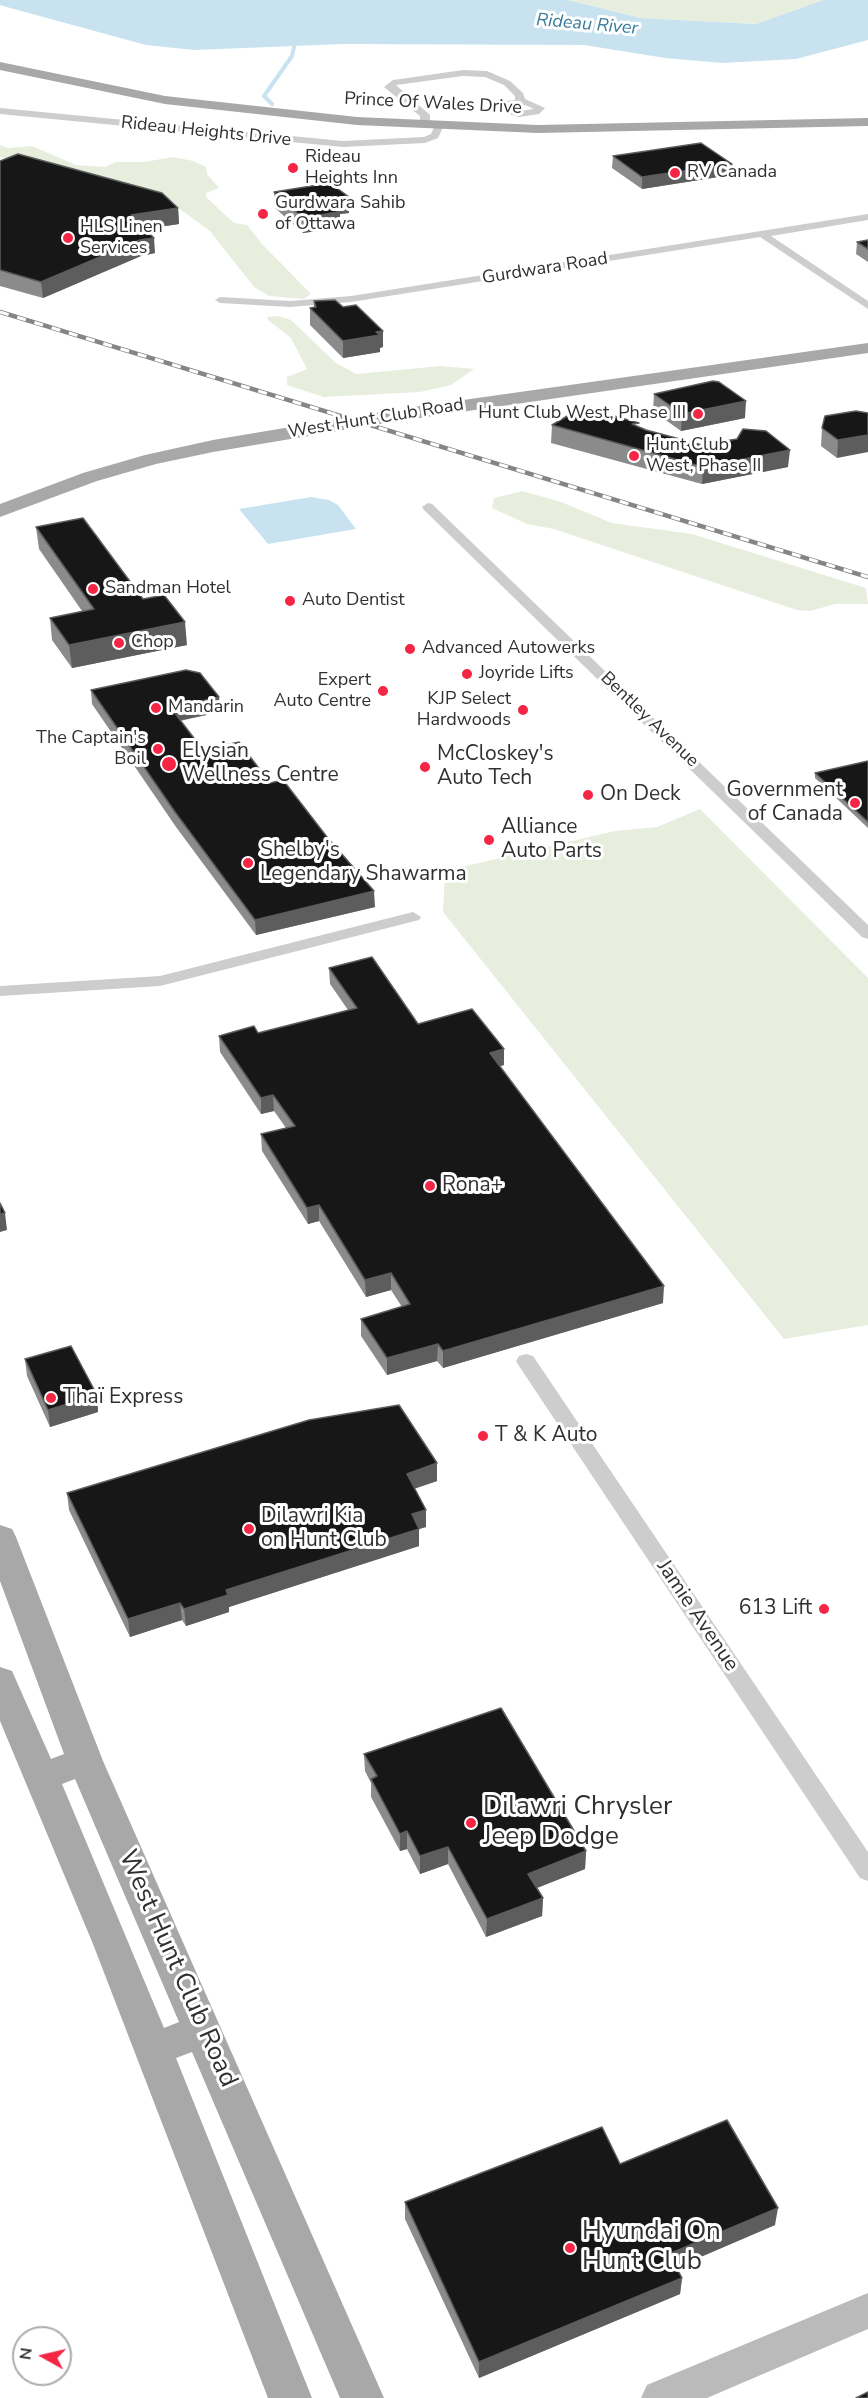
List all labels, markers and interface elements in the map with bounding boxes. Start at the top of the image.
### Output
water label: Rideau River [535,10,639,40]
street label: Prince Of Wales Drive [344,89,522,119]
street label: Rideau Heights Drive [120,112,292,152]
place label: Rideau Heights Inn [305,147,398,190]
marker: Rideau Heights Inn [286,161,300,175]
place label: RV Canada [687,162,777,184]
marker: RV Canada [668,166,682,180]
place label: Gurdwara Sahib of Ottawa [275,193,406,236]
marker: Gurdwara Sahib of Ottawa [256,207,270,221]
place label: HLS Linen Services [80,217,163,260]
marker: HLS Linen Services [61,231,75,245]
street label: Gurdwara Road [481,248,609,290]
street label: West Hunt Club Road [287,394,465,444]
place label: Hunt Club West, Phase III [478,403,686,425]
marker: Hunt Club West, Phase III [691,407,705,421]
place label: Hunt Club West, Phase II [646,435,761,478]
marker: Hunt Club West, Phase II [627,449,641,463]
place label: Sandman Hotel [105,578,231,600]
marker: Sandman Hotel [86,582,100,596]
place label: Auto Dentist [302,590,405,612]
marker: Auto Dentist [283,594,297,608]
place label: Chop [131,632,174,654]
marker: Chop [112,636,126,650]
place label: Advanced Autowerks [422,638,595,660]
marker: Advanced Autowerks [403,642,417,656]
place label: Joyride Lifts [479,663,574,685]
marker: Joyride Lifts [460,667,474,681]
street label: Bentley Avenue [595,668,703,772]
place label: Expert Auto Centre [273,670,371,712]
marker: Expert Auto Centre [376,684,390,698]
place label: KJP Select Hardwoods [417,689,511,732]
place label: Mandarin [168,697,244,719]
marker: Mandarin [149,701,163,715]
marker: KJP Select Hardwoods [516,703,530,717]
place label: The Captain's Boil [36,728,146,771]
place label: Elysian Wellness Centre [182,739,339,789]
marker: The Captain's Boil [151,742,165,756]
place label: McCloskey's Auto Tech [437,742,554,792]
marker: Elysian Wellness Centre [160,755,178,773]
marker: McCloskey's Auto Tech [418,760,432,774]
place label: Government of Canada [727,778,843,828]
place label: On Deck [600,782,680,808]
marker: On Deck [581,788,595,802]
marker: Government of Canada [848,796,862,810]
place label: Alliance Auto Parts [501,815,602,865]
marker: Alliance Auto Parts [482,833,496,847]
place label: Shelby's Legendary Shawarma [260,838,467,888]
marker: Shelby's Legendary Shawarma [241,856,255,870]
place label: Rona+ [442,1173,503,1199]
marker: Rona+ [423,1179,437,1193]
place label: Thaï Express [63,1385,183,1411]
marker: Thaï Express [44,1391,58,1405]
place label: T & K Auto [495,1423,598,1449]
marker: T & K Auto [476,1429,490,1443]
place label: Dilawri Kia on Hunt Club [261,1504,387,1554]
marker: Dilawri Kia on Hunt Club [242,1522,256,1536]
street label: Jamie Avenue [651,1556,743,1676]
place label: 613 Lift [739,1596,812,1622]
marker: 613 Lift [817,1602,831,1616]
place label: Dilawri Chrysler Jeep Dodge [483,1792,672,1853]
marker: Dilawri Chrysler Jeep Dodge [464,1816,478,1830]
street label: West Hunt Club Road [111,1846,243,2092]
place label: Hyundai On Hunt Club [582,2217,721,2278]
marker: Hyundai On Hunt Club [563,2241,577,2255]
north arrow [12,2326,72,2386]
text: N [14,2346,38,2361]

